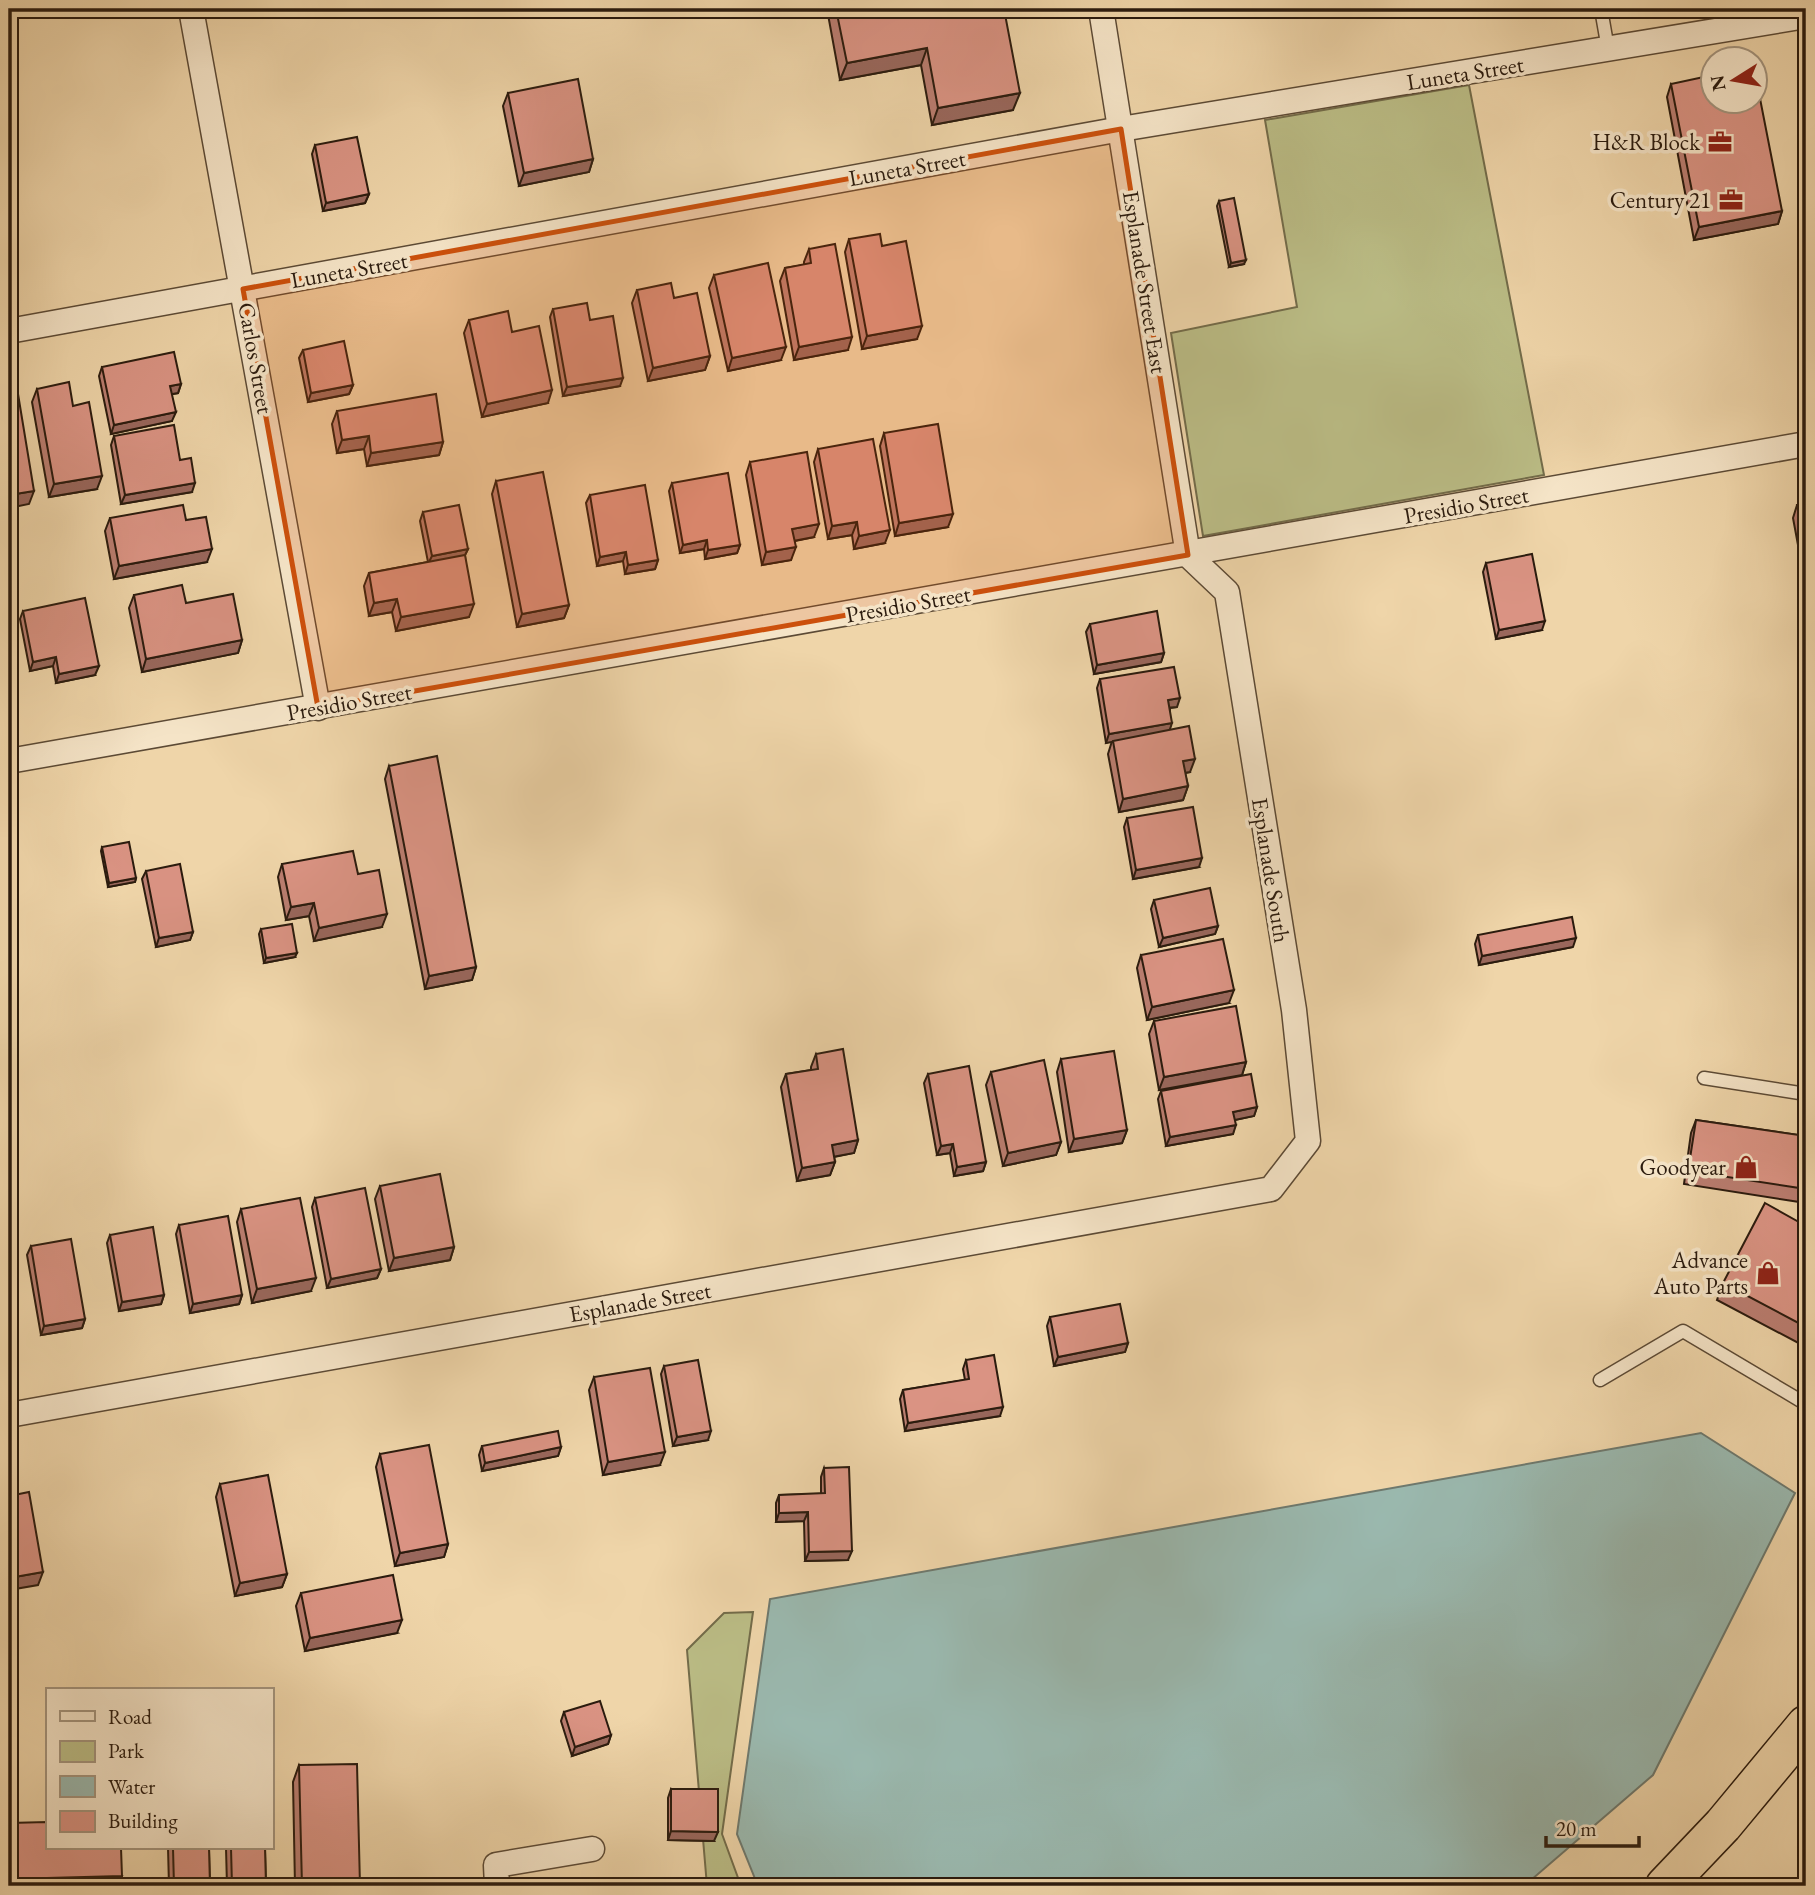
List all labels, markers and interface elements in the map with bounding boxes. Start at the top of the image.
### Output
north arrow [1700,46,1770,116]
street label: Luneta Street [1404,49,1526,97]
text: N [1704,73,1732,93]
place label: H&R Block [1592,127,1701,157]
office icon: H&R Block [1706,128,1734,156]
street label: Luneta Street [846,143,969,193]
place label: Century 21 [1610,185,1711,215]
office icon: Century 21 [1717,186,1745,214]
street label: Esplanade Street East [1116,189,1174,376]
street label: Luneta Street [288,245,411,295]
street label: Carlos Street [231,300,281,417]
street label: Presidio Street [1401,479,1532,531]
street label: Presidio Street [843,578,974,630]
street label: Presidio Street [284,676,415,728]
street label: Esplanade South [1245,795,1297,945]
place label: Goodyear [1639,1152,1726,1182]
shop icon: Goodyear [1732,1153,1760,1181]
place label: Advance Auto Parts [1653,1245,1748,1301]
shop icon: Advance Auto Parts [1754,1259,1782,1287]
street label: Esplanade Street [567,1275,714,1329]
legend [46,1688,273,1850]
text: Road [108,1703,152,1730]
text: Park [108,1737,145,1764]
text: Water [108,1773,155,1800]
scale bar [1546,1804,1638,1848]
text: Building [108,1807,178,1834]
text: 20 m [1556,1815,1597,1842]

